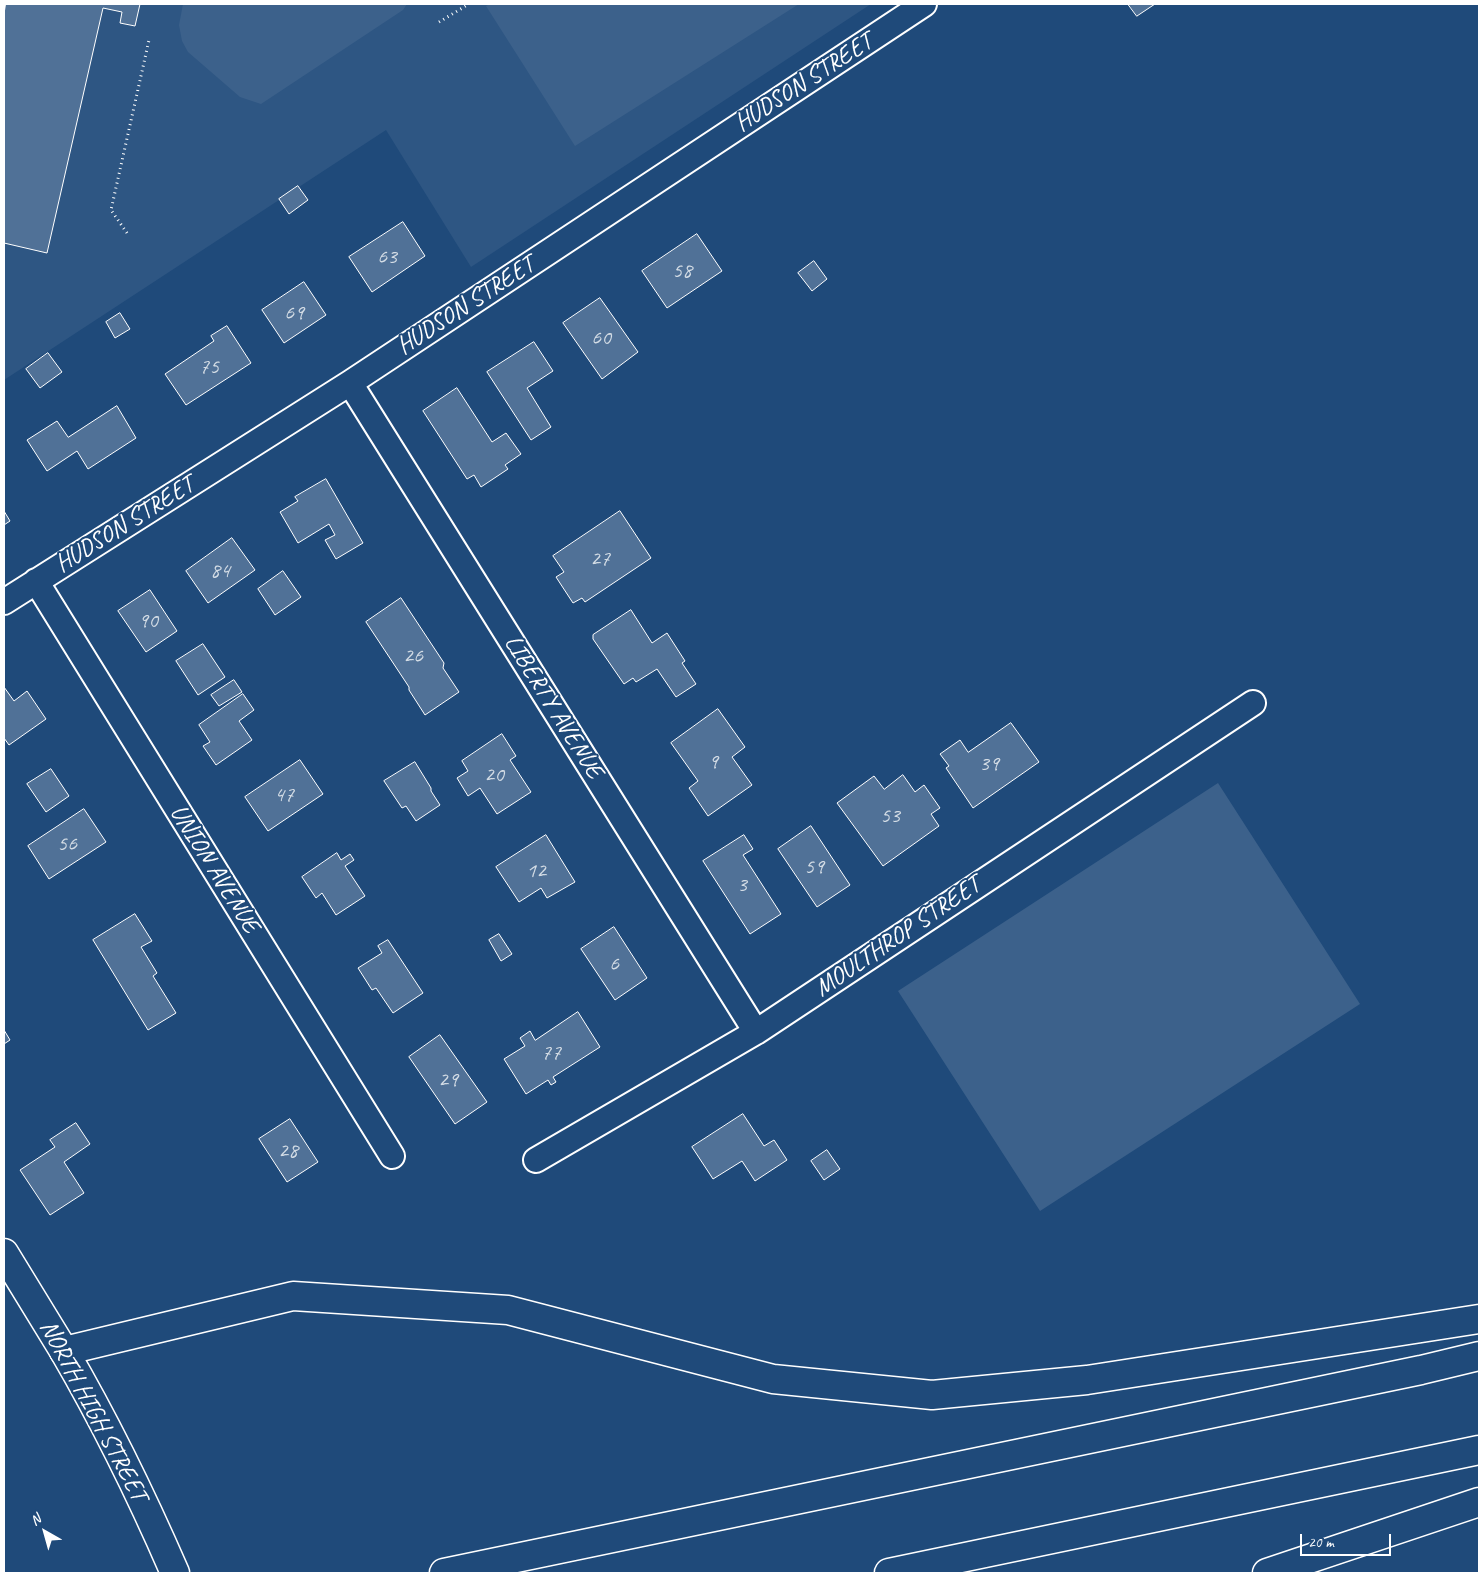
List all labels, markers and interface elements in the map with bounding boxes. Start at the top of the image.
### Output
street label: HUDSON STREET [729,27,879,139]
house number: 63 [377,244,397,270]
street label: HUDSON STREET [391,250,541,362]
house number: 58 [672,258,692,284]
house number: 69 [284,300,304,326]
house number: 60 [591,325,611,351]
house number: 75 [199,354,219,380]
street label: HUDSON STREET [50,470,200,580]
house number: 27 [590,546,610,572]
house number: 84 [210,558,230,584]
house number: 90 [138,608,158,634]
street label: LIBERTY AVENUE [497,630,609,784]
house number: 26 [403,643,423,669]
house number: 9 [708,749,718,775]
house number: 39 [979,751,999,777]
house number: 20 [484,762,504,788]
house number: 47 [274,782,294,808]
street label: UNION AVENUE [163,799,265,939]
house number: 53 [880,803,900,829]
house number: 56 [57,831,77,857]
house number: 59 [804,854,824,880]
house number: 12 [526,858,546,884]
street label: MOULTHROP STREET [809,870,987,1004]
house number: 3 [737,872,747,898]
house number: 6 [609,951,619,977]
house number: 77 [541,1040,561,1066]
house number: 29 [438,1067,458,1093]
house number: 28 [278,1138,298,1164]
street label: NORTH HIGH STREET [33,1315,153,1507]
north arrow [20,1507,70,1557]
text: N [27,1510,44,1529]
scale bar [1303,1524,1394,1556]
text: 20 m [1308,1533,1334,1552]

